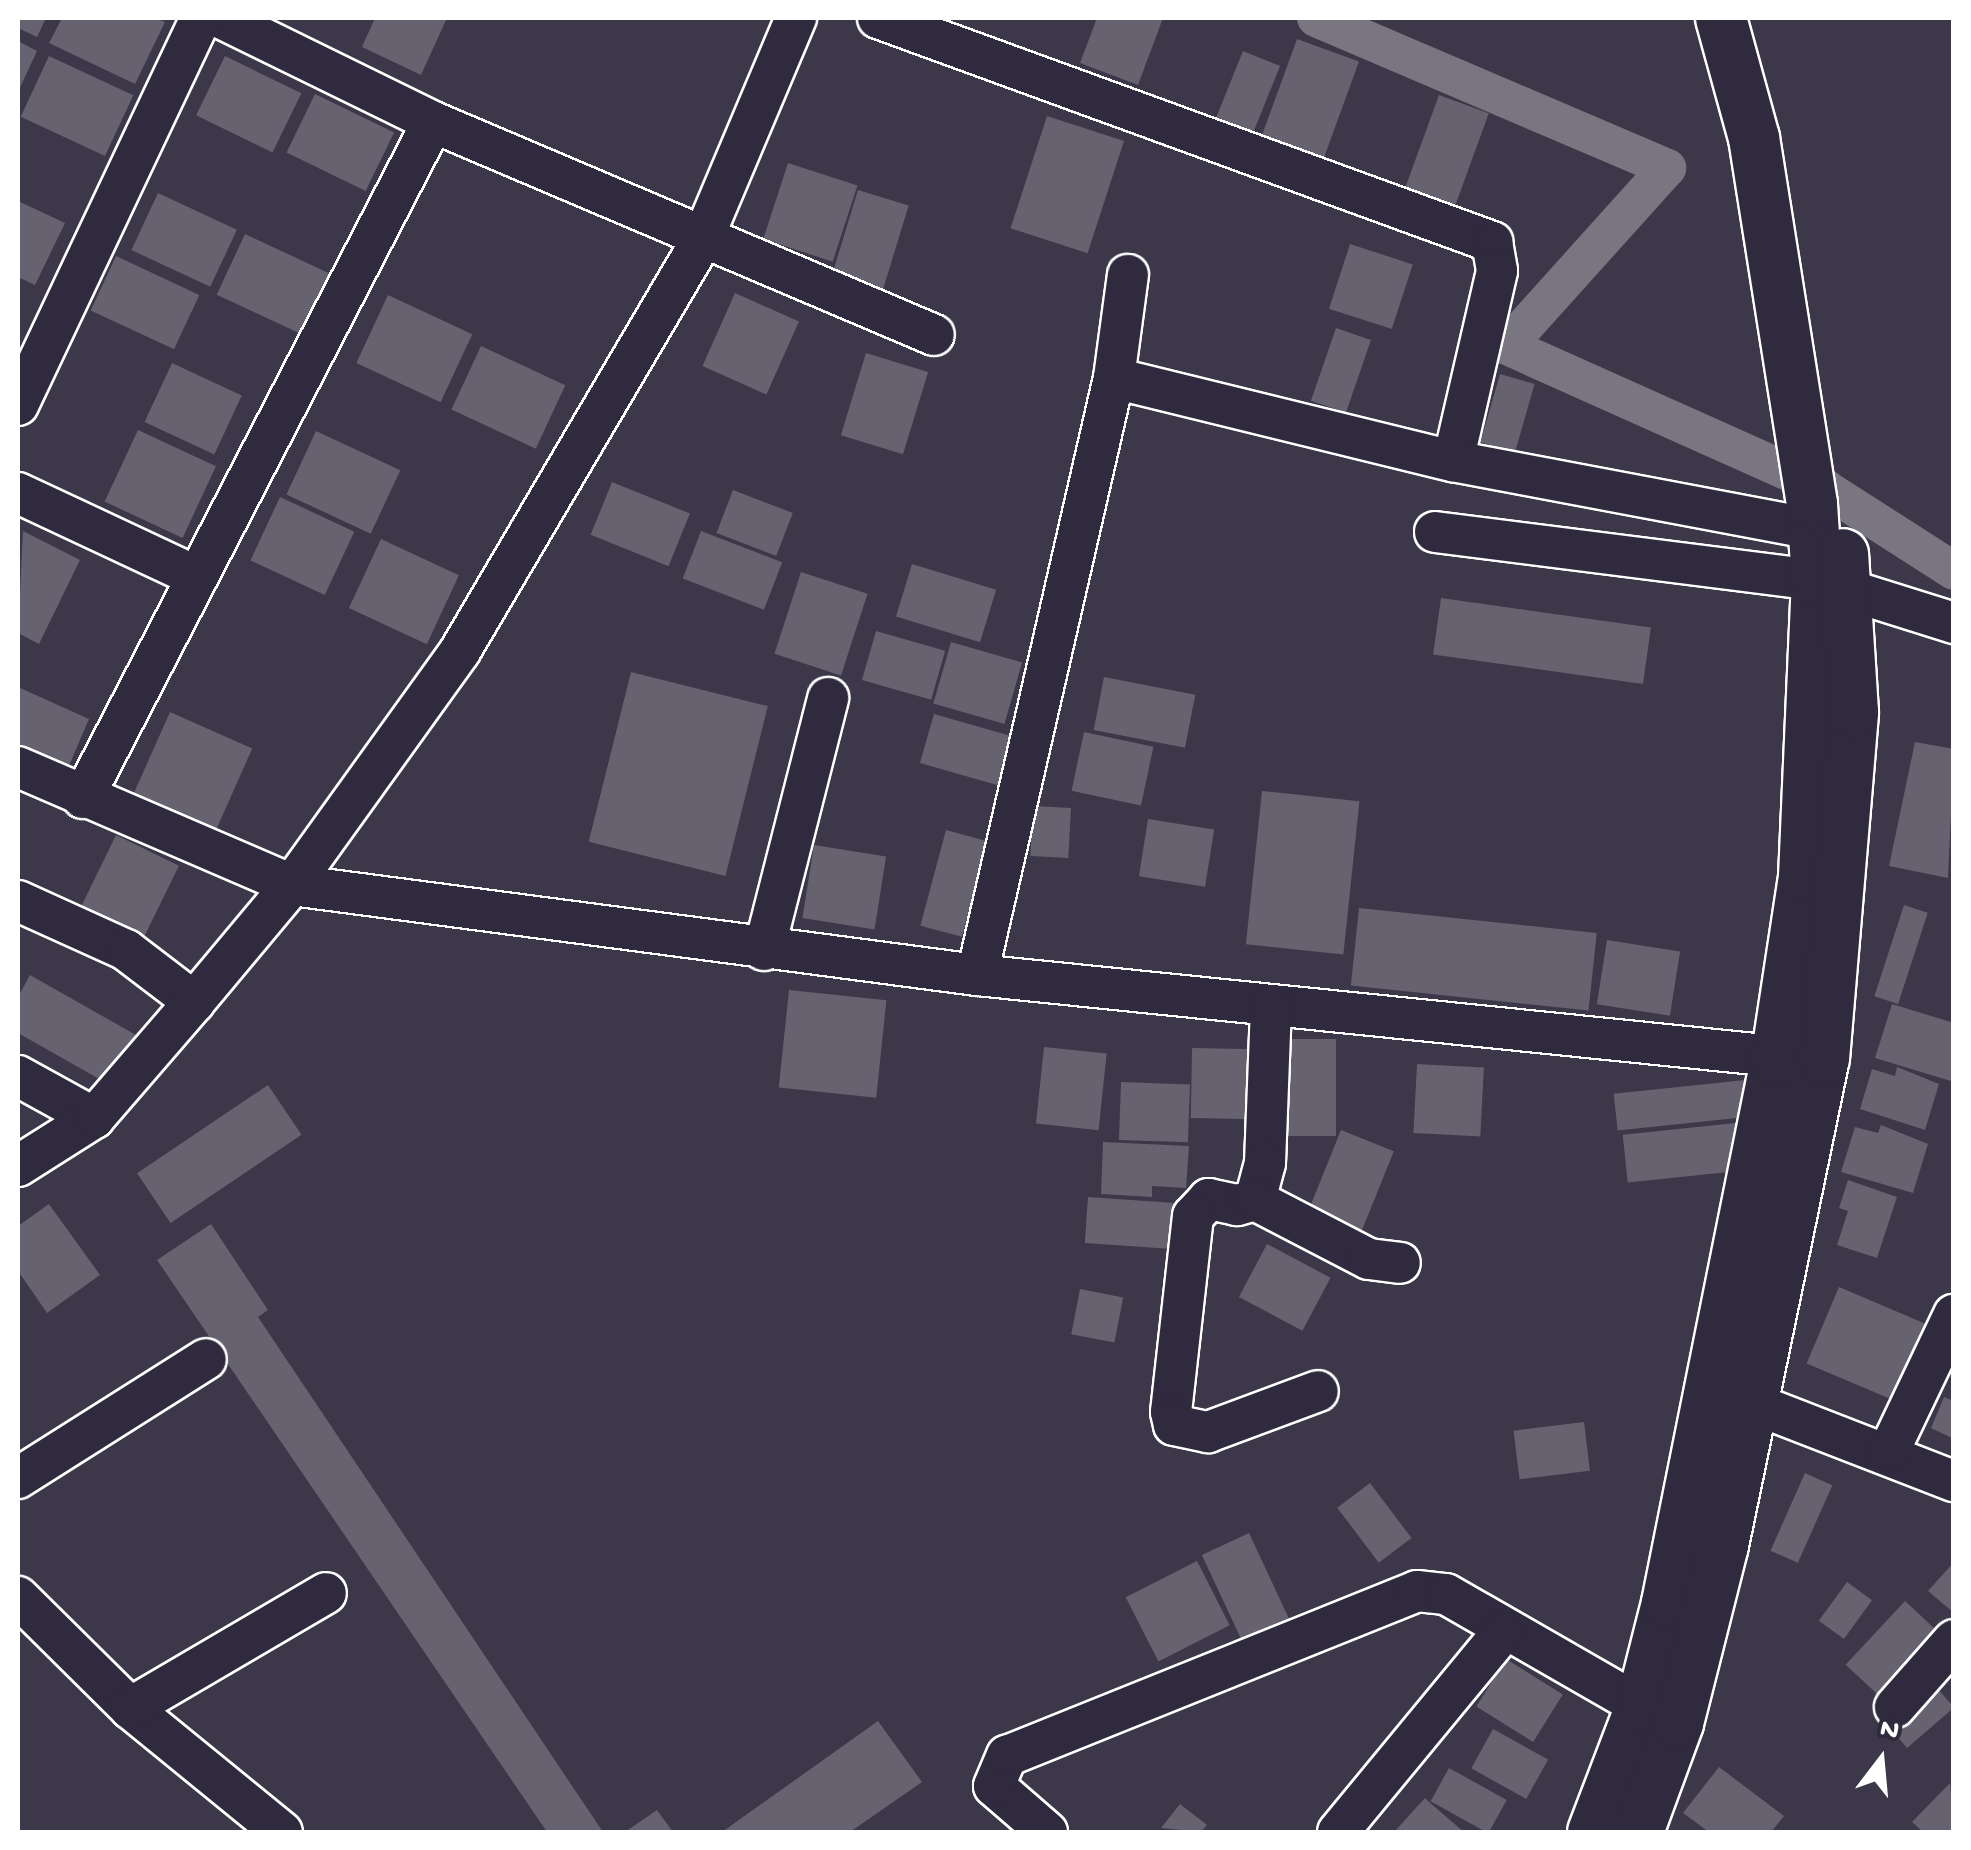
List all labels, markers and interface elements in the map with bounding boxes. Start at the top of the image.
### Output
north arrow [1831,1710,1931,1810]
text: N [1876,1712,1903,1749]

